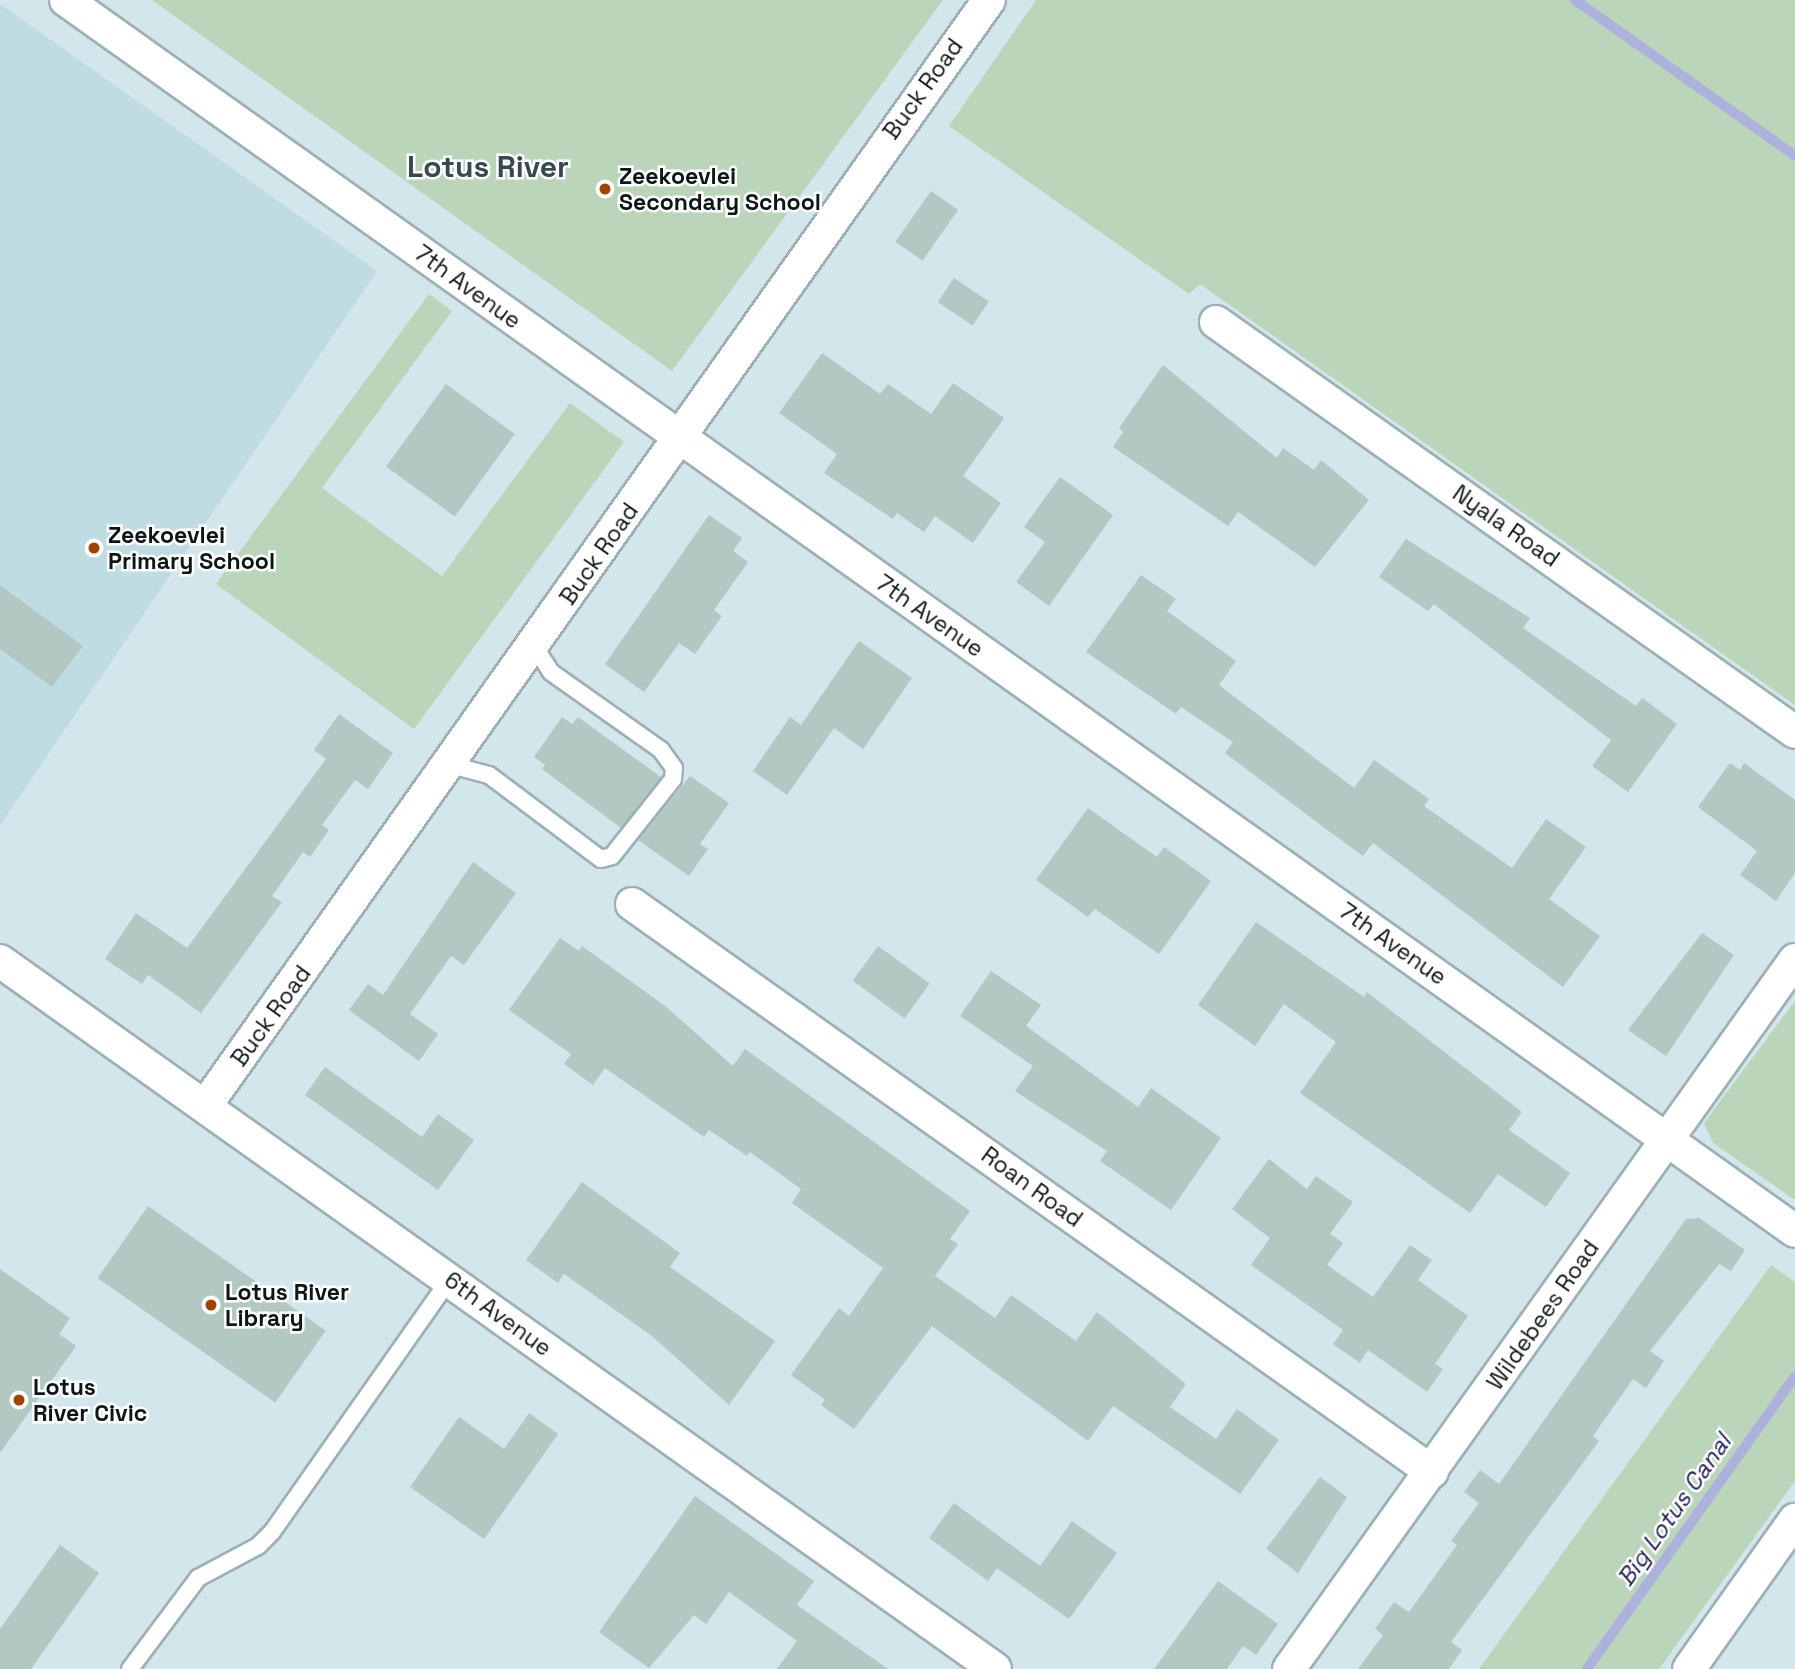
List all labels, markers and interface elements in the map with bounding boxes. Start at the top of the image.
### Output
street label: Buck Road [877,33,969,145]
district label: Lotus River [407,149,569,185]
place label: Zeekoevlei Secondary School [619,162,821,216]
marker: Zeekoevlei Secondary School [597,181,613,197]
street label: 7th Avenue [409,239,527,335]
street label: Nyala Road [1447,479,1565,573]
street label: Buck Road [554,498,644,610]
place label: Zeekoevlei Primary School [108,521,275,575]
marker: Zeekoevlei Primary School [86,540,102,556]
street label: 7th Avenue [871,569,989,663]
street label: 7th Avenue [1334,897,1452,991]
street label: Buck Road [225,960,317,1072]
street label: Roan Road [976,1141,1088,1233]
street label: Wildebees Road [1481,1235,1605,1395]
street label: 6th Avenue [439,1266,557,1362]
place label: Lotus River Library [225,1278,349,1332]
marker: Lotus River Library [203,1297,219,1313]
place label: Lotus River Civic [33,1373,147,1427]
marker: Lotus River Civic [11,1392,27,1408]
water label: Big Lotus Canal [1611,1428,1737,1592]

